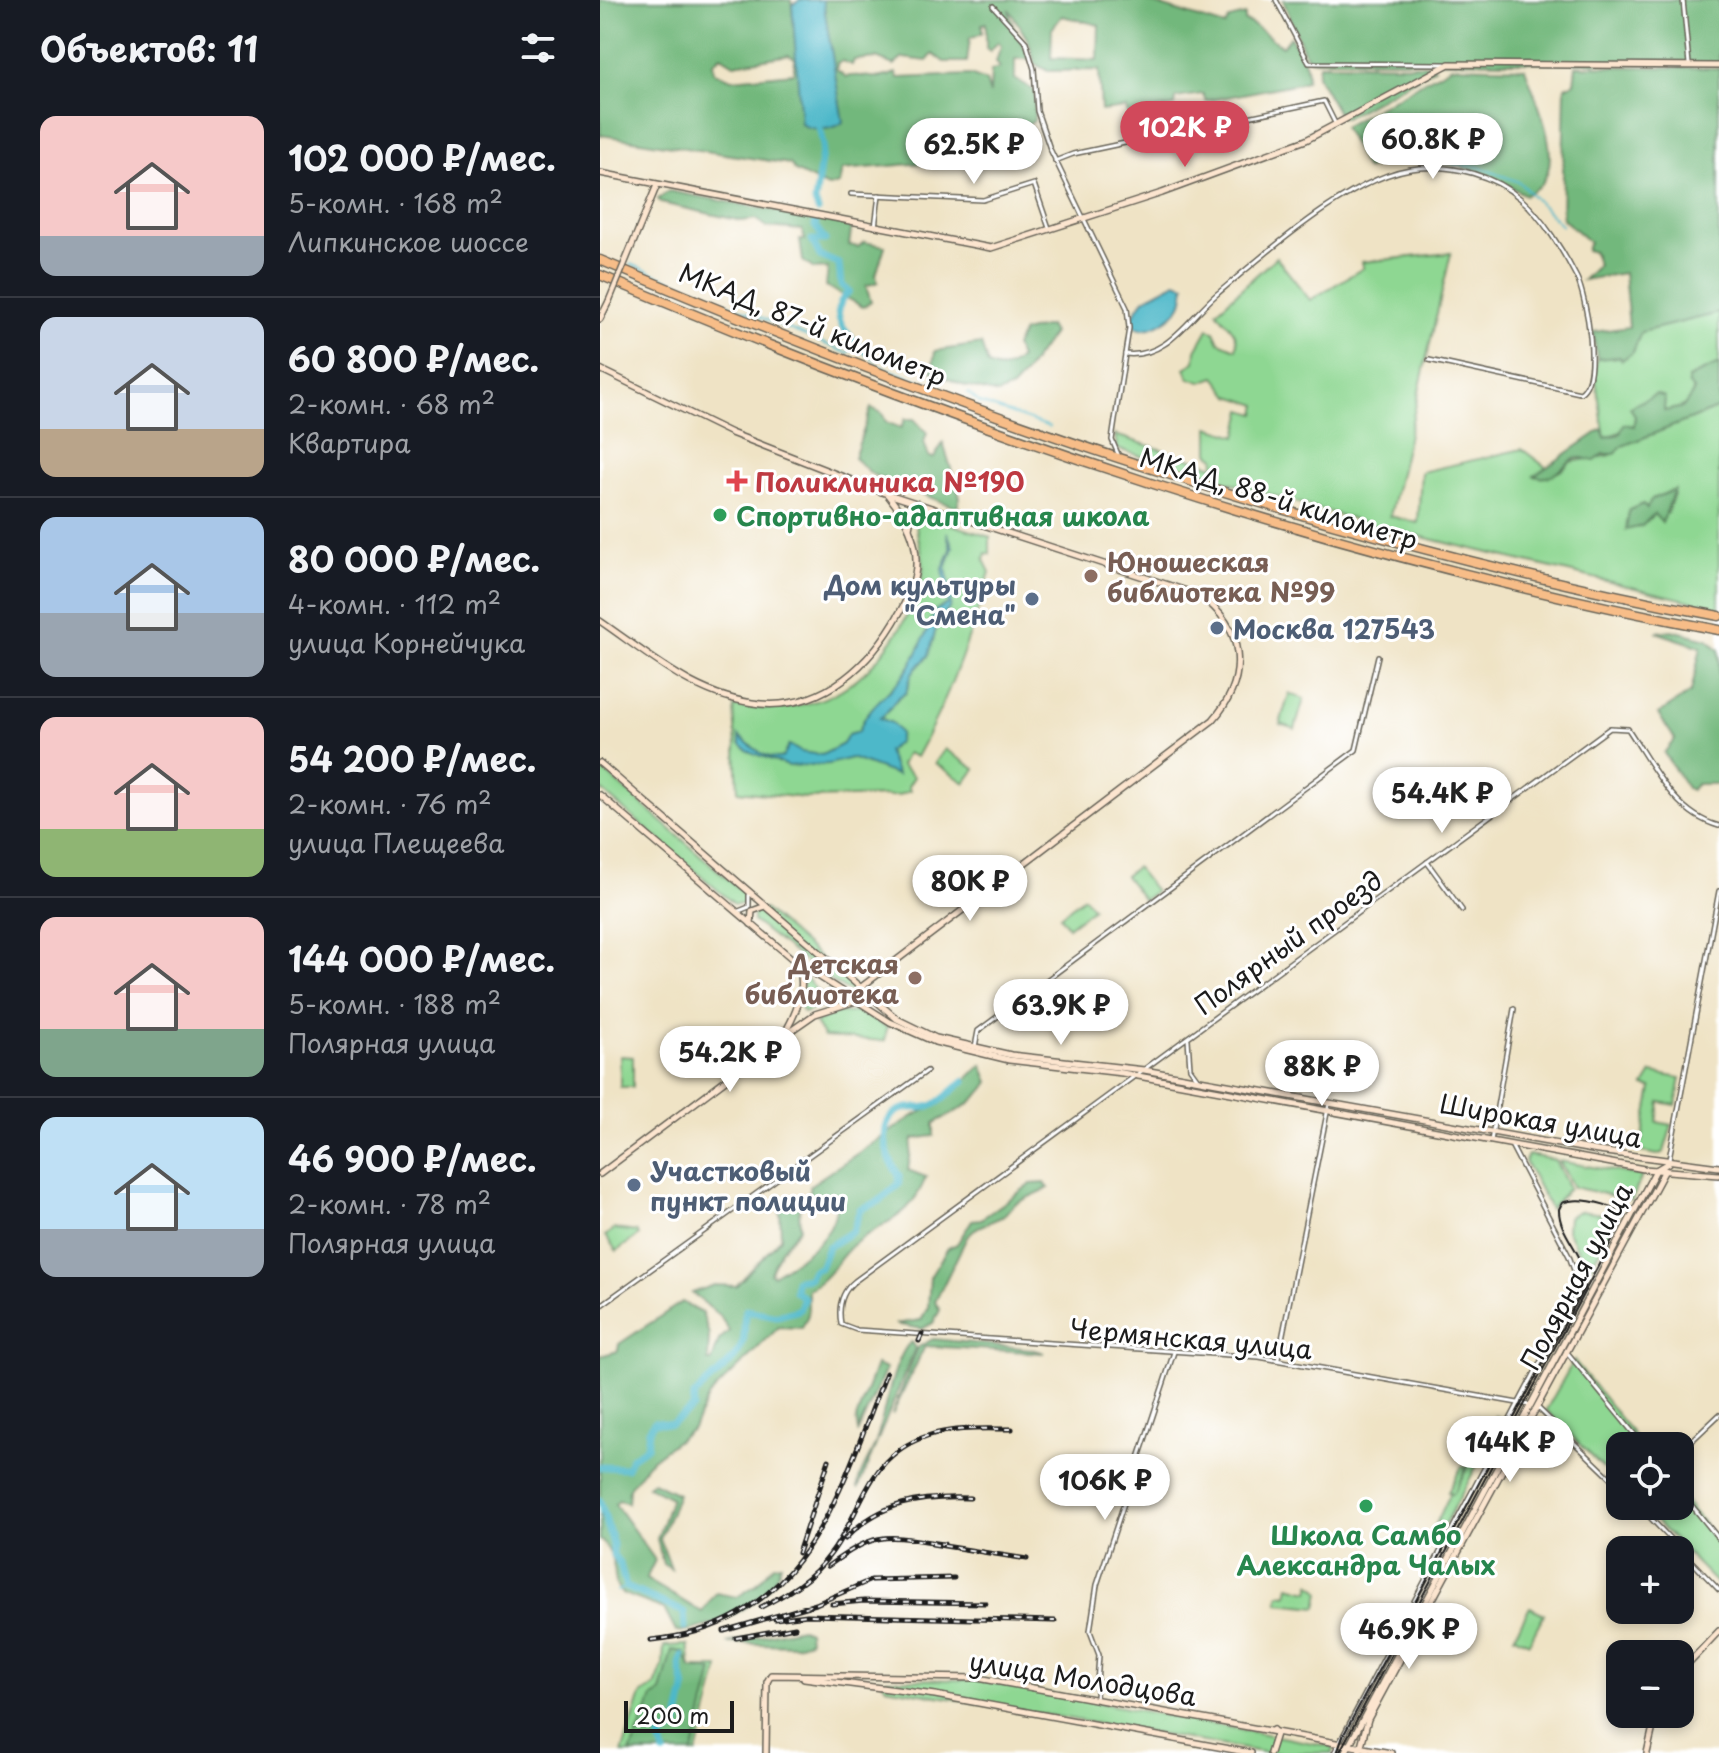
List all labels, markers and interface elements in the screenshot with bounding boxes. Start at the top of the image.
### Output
text: Объектов: 11 [40,22,258,74]
icon: filters [516,26,560,70]
pin: 102K ₽ [1120,101,1250,169]
text: 102K ₽ [1138,107,1232,146]
pin: 60.8K ₽ [1359,113,1507,181]
pin: 62.5K ₽ [900,118,1048,186]
text: 60.8K ₽ [1381,119,1485,158]
text: 62.5K ₽ [924,124,1024,163]
text: 102 000 ₽/мес. [288,131,556,183]
icon: home [104,148,200,244]
text: 5-комн. · 168 m² [288,183,503,222]
text: Липкинское шоссе [288,222,529,261]
street label: МКАД, 87-й километр [673,252,953,396]
text: 60 800 ₽/мес. [288,332,539,384]
icon: home [104,349,200,445]
text: 2-комн. · 68 m² [288,384,495,423]
text: Квартира [288,423,411,462]
street label: МКАД, 88-й километр [1135,437,1423,559]
place label: Поликлиника №190 [755,462,1025,501]
marker: Поликлиника №190 [726,470,748,492]
place label: Спортивно-адаптивная школа [736,496,1150,535]
marker: Спортивно-адаптивная школа [711,506,729,524]
text: 80 000 ₽/мес. [288,532,540,584]
place label: Юношеская библиотека №99 [1107,542,1335,611]
icon: home [104,549,200,645]
place label: Дом культуры "Смена" [824,565,1016,634]
marker: Юношеская библиотека №99 [1082,567,1100,585]
text: 4-комн. · 112 m² [288,584,501,623]
marker: Дом культуры "Смена" [1023,590,1041,608]
place label: Москва 127543 [1233,609,1435,648]
marker: Москва 127543 [1208,619,1226,637]
text: улица Корнейчука [288,623,525,662]
text: 54 200 ₽/мес. [288,732,536,784]
icon: home [104,749,200,845]
pin: 54.4K ₽ [1368,767,1516,835]
text: 54.4K ₽ [1390,773,1494,812]
text: 2-комн. · 76 m² [288,784,492,823]
text: улица Плещеева [288,823,504,862]
pin: 80K ₽ [914,855,1026,923]
street label: Полярный проезд [1186,860,1390,1024]
text: 80K ₽ [930,861,1010,900]
text: 144 000 ₽/мес. [288,932,555,984]
place label: Детская библиотека [745,944,899,1013]
icon: home [104,949,200,1045]
marker: Детская библиотека [906,969,924,987]
pin: 63.9K ₽ [987,979,1135,1047]
text: 5-комн. · 188 m² [288,984,501,1023]
text: 63.9K ₽ [1011,985,1111,1024]
text: Полярная улица [288,1023,495,1062]
pin: 54.2K ₽ [656,1026,804,1094]
text: 54.2K ₽ [678,1032,782,1071]
pin: 88K ₽ [1266,1040,1378,1108]
text: 88K ₽ [1283,1046,1361,1085]
street label: Широкая улица [1437,1083,1646,1157]
text: 46 900 ₽/мес. [288,1132,537,1184]
icon: home [104,1149,200,1245]
place label: Участковый пункт полиции [650,1151,847,1220]
street label: Полярная улица [1510,1175,1642,1377]
marker: Участковый пункт полиции [625,1176,643,1194]
text: 2-комн. · 78 m² [288,1184,491,1223]
text: Полярная улица [288,1223,495,1262]
street label: Чермянская улица [1068,1308,1315,1368]
pin: 144K ₽ [1445,1416,1575,1484]
text: 144K ₽ [1465,1422,1555,1461]
map controls [1606,1432,1694,1728]
button: locate [1606,1432,1694,1520]
pin: 106K ₽ [1040,1454,1170,1522]
text: 106K ₽ [1058,1460,1152,1499]
marker: Школа Самбо Александра Чалых [1357,1497,1375,1515]
place label: Школа Самбо Александра Чалых [1237,1515,1496,1584]
button: + [1606,1536,1694,1624]
pin: 46.9K ₽ [1335,1603,1483,1671]
text: 46.9K ₽ [1358,1609,1460,1648]
button: − [1606,1640,1694,1728]
street label: улица Молодцова [967,1641,1200,1715]
scale bar [624,1697,734,1733]
text: 200 m [636,1698,709,1731]

